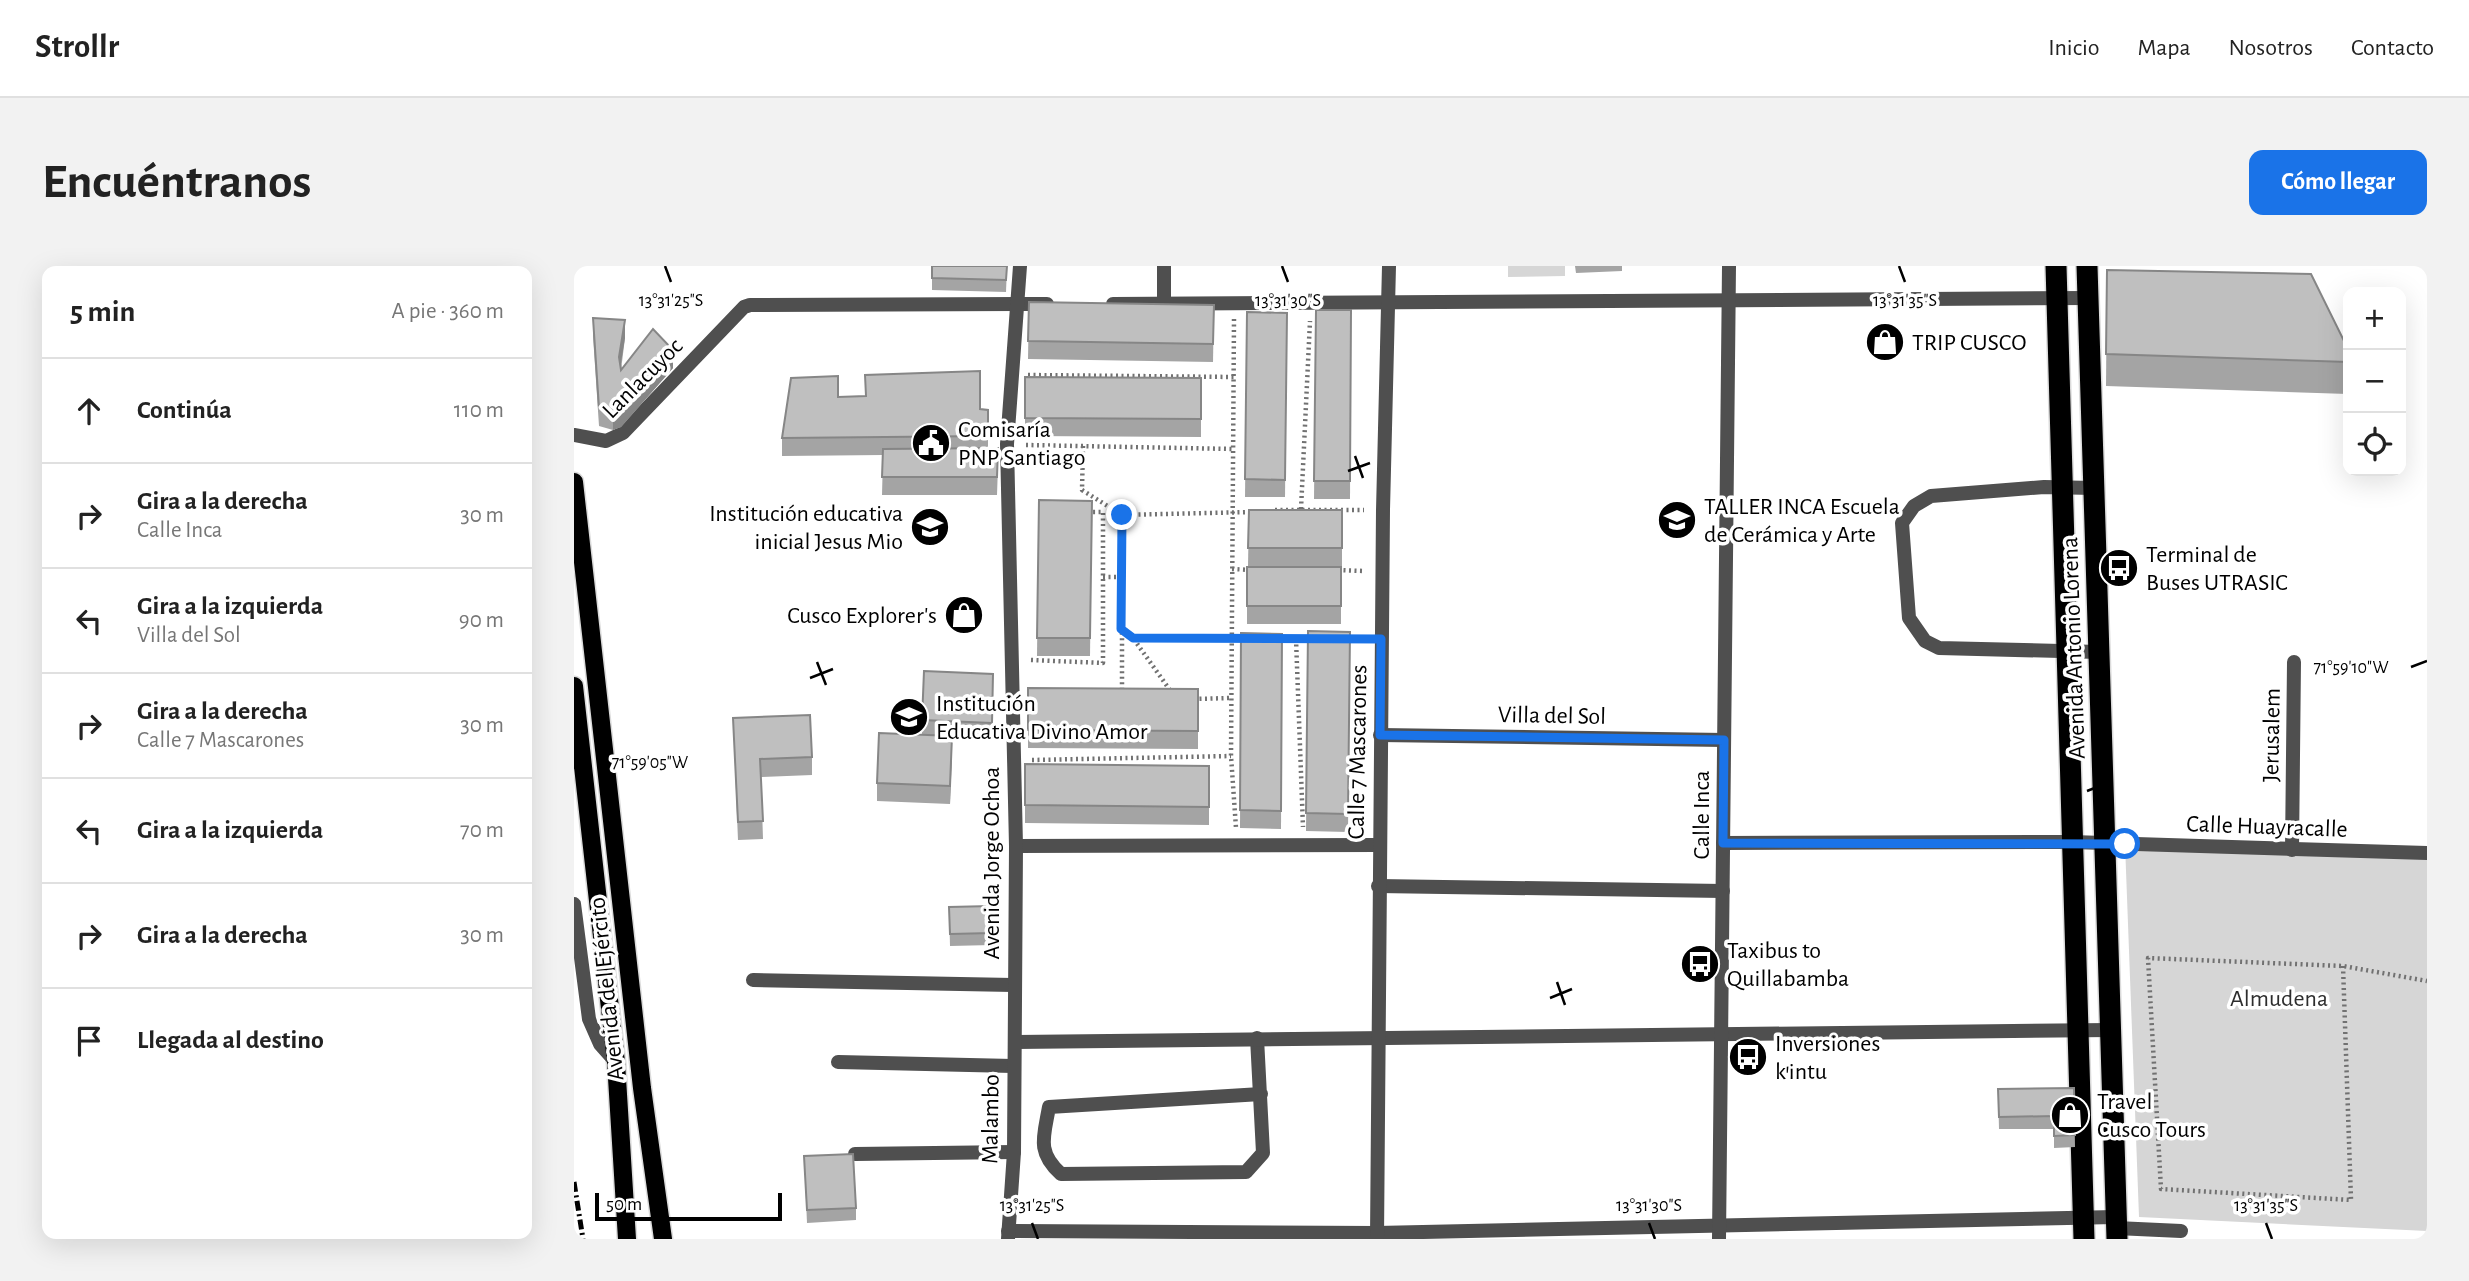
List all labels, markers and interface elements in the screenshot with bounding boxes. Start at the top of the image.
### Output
text: Strollr [35,31,119,64]
text: Inicio [2048,36,2099,60]
text: Mapa [2137,36,2191,60]
text: Nosotros [2229,36,2313,60]
text: Contacto [2351,36,2434,60]
button: Cómo llegar [2249,150,2427,215]
text: Encuéntranos [42,158,311,207]
map controls [2343,287,2406,476]
button: + [2343,287,2406,350]
text: 13°31'25"S [639,292,703,310]
text: 13°31'30"S [1255,292,1321,310]
text: 13°31'35"S [1873,292,1937,310]
text: 5 min [70,297,135,327]
text: A pie · 360 m [392,300,504,323]
shop icon: TRIP CUSCO [1864,321,1906,363]
place label: TRIP CUSCO [1912,331,2026,355]
street label: Lanlacuyoc [598,334,687,423]
button: − [2343,350,2406,413]
icon: ahead [70,392,108,430]
text: Continúa [137,397,232,423]
text: 110 m [454,399,504,422]
button: locate [2343,413,2406,476]
place label: Comisaría PNP Santiago [958,418,1085,470]
public building icon: Comisaría PNP Santiago [910,422,952,464]
text: Gira a la derecha [137,488,308,514]
place label: TALLER INCA Escuela de Cerámica y Arte [1704,495,1900,547]
icon: right [70,497,108,535]
route end [1106,499,1137,530]
school or university icon: TALLER INCA Escuela de Cerámica y Arte [1656,499,1698,541]
place label: Institución educativa inicial Jesus Mio [709,502,903,554]
text: 30 m [460,504,504,527]
school or university icon: Institución educativa inicial Jesus Mio [909,506,951,548]
text: Calle Inca [137,519,222,542]
street label: Avenida Antonio Lorena [2058,536,2090,759]
place label: Terminal de Buses UTRASIC [2146,543,2288,595]
bus stop icon: Terminal de Buses UTRASIC [2098,547,2140,589]
text: Gira a la izquierda [137,593,323,619]
shop icon: Cusco Explorer's [943,594,985,636]
icon: left [70,602,108,640]
place label: Cusco Explorer's [787,604,937,628]
text: 90 m [459,609,504,632]
text: Villa del Sol [137,624,241,647]
text: 71°59'10"W [2313,659,2389,677]
street label: Calle 7 Mascarones [1344,665,1372,839]
street label: Jerusalem [2259,688,2285,782]
place label: Institución Educativa Divino Amor [936,692,1148,744]
school or university icon: Institución Educativa Divino Amor [888,696,930,738]
text: Gira a la derecha [137,698,308,724]
street label: Villa del Sol [1498,703,1606,729]
icon: right [70,707,108,745]
text: 30 m [460,714,504,737]
text: Calle 7 Mascarones [137,729,304,752]
text: 71°59'05"W [612,754,688,772]
street label: Avenida Jorge Ochoa [980,767,1004,959]
street label: Calle Inca [1690,770,1714,860]
icon: left [70,812,108,850]
street label: Calle Huayracalle [2186,812,2348,842]
text: Gira a la izquierda [137,817,323,843]
text: 70 m [460,819,504,842]
route start [2109,828,2140,859]
street label: Avenida del Ejército [585,896,629,1082]
icon: right [70,917,108,955]
text: Gira a la derecha [137,922,308,948]
text: 30 m [460,924,504,947]
place label: Taxibus to Quillabamba [1727,939,1849,991]
bus stop icon: Taxibus to Quillabamba [1679,943,1721,985]
park label: Almudena [2230,987,2328,1011]
icon: arrive [70,1022,108,1060]
text: Llegada al destino [137,1027,324,1053]
place label: Inversiones k'intu [1775,1032,1880,1084]
bus stop icon: Inversiones k'intu [1727,1036,1769,1078]
street label: Malambo [978,1074,1004,1164]
place label: Travel Cusco Tours [2097,1090,2206,1142]
shop icon: Travel Cusco Tours [2049,1094,2091,1136]
scale bar [595,1190,782,1222]
text: 50 m [606,1195,642,1214]
text: 13°31'25"S [1000,1197,1064,1215]
text: 13°31'30"S [1616,1197,1682,1215]
text: 13°31'35"S [2234,1197,2298,1215]

